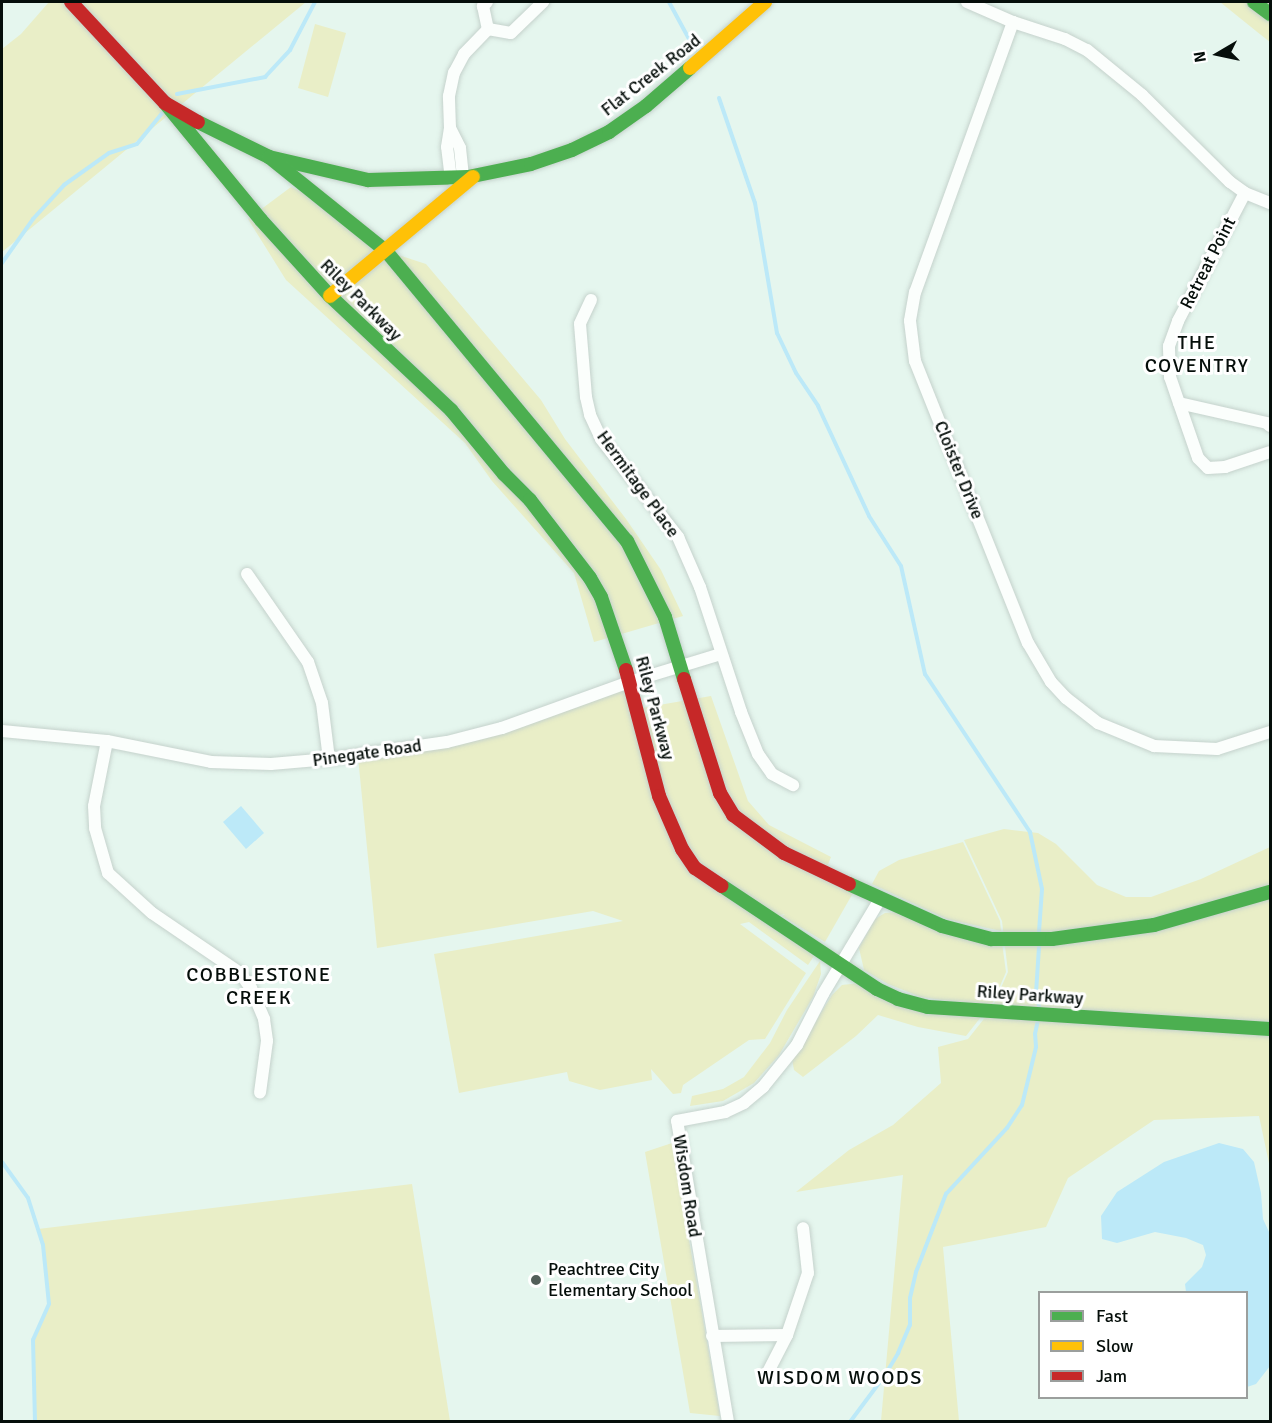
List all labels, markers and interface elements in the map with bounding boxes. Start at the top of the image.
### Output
north arrow [1188,24,1248,84]
street label: Flat Creek Road [597,29,705,121]
text: N [1189,50,1211,64]
street label: Retreat Point [1176,213,1240,313]
street label: Riley Parkway [316,255,406,345]
district label: THE COVENTRY [1145,330,1249,377]
street label: Cloister Drive [929,418,989,522]
street label: Hermitage Place [592,426,684,542]
street label: Riley Parkway [631,654,679,762]
street label: Pinegate Road [311,735,423,771]
district label: COBBLESTONE CREEK [186,962,332,1009]
street label: Riley Parkway [976,981,1084,1009]
street label: Wisdom Road [668,1133,706,1239]
place label: Peachtree City Elementary School [548,1259,693,1302]
marker: Peachtree City Elementary School [529,1273,543,1287]
legend [1038,1291,1248,1399]
text: Fast [1096,1305,1128,1327]
text: Slow [1096,1335,1133,1357]
district label: WISDOM WOODS [757,1365,923,1389]
text: Jam [1096,1365,1127,1387]

